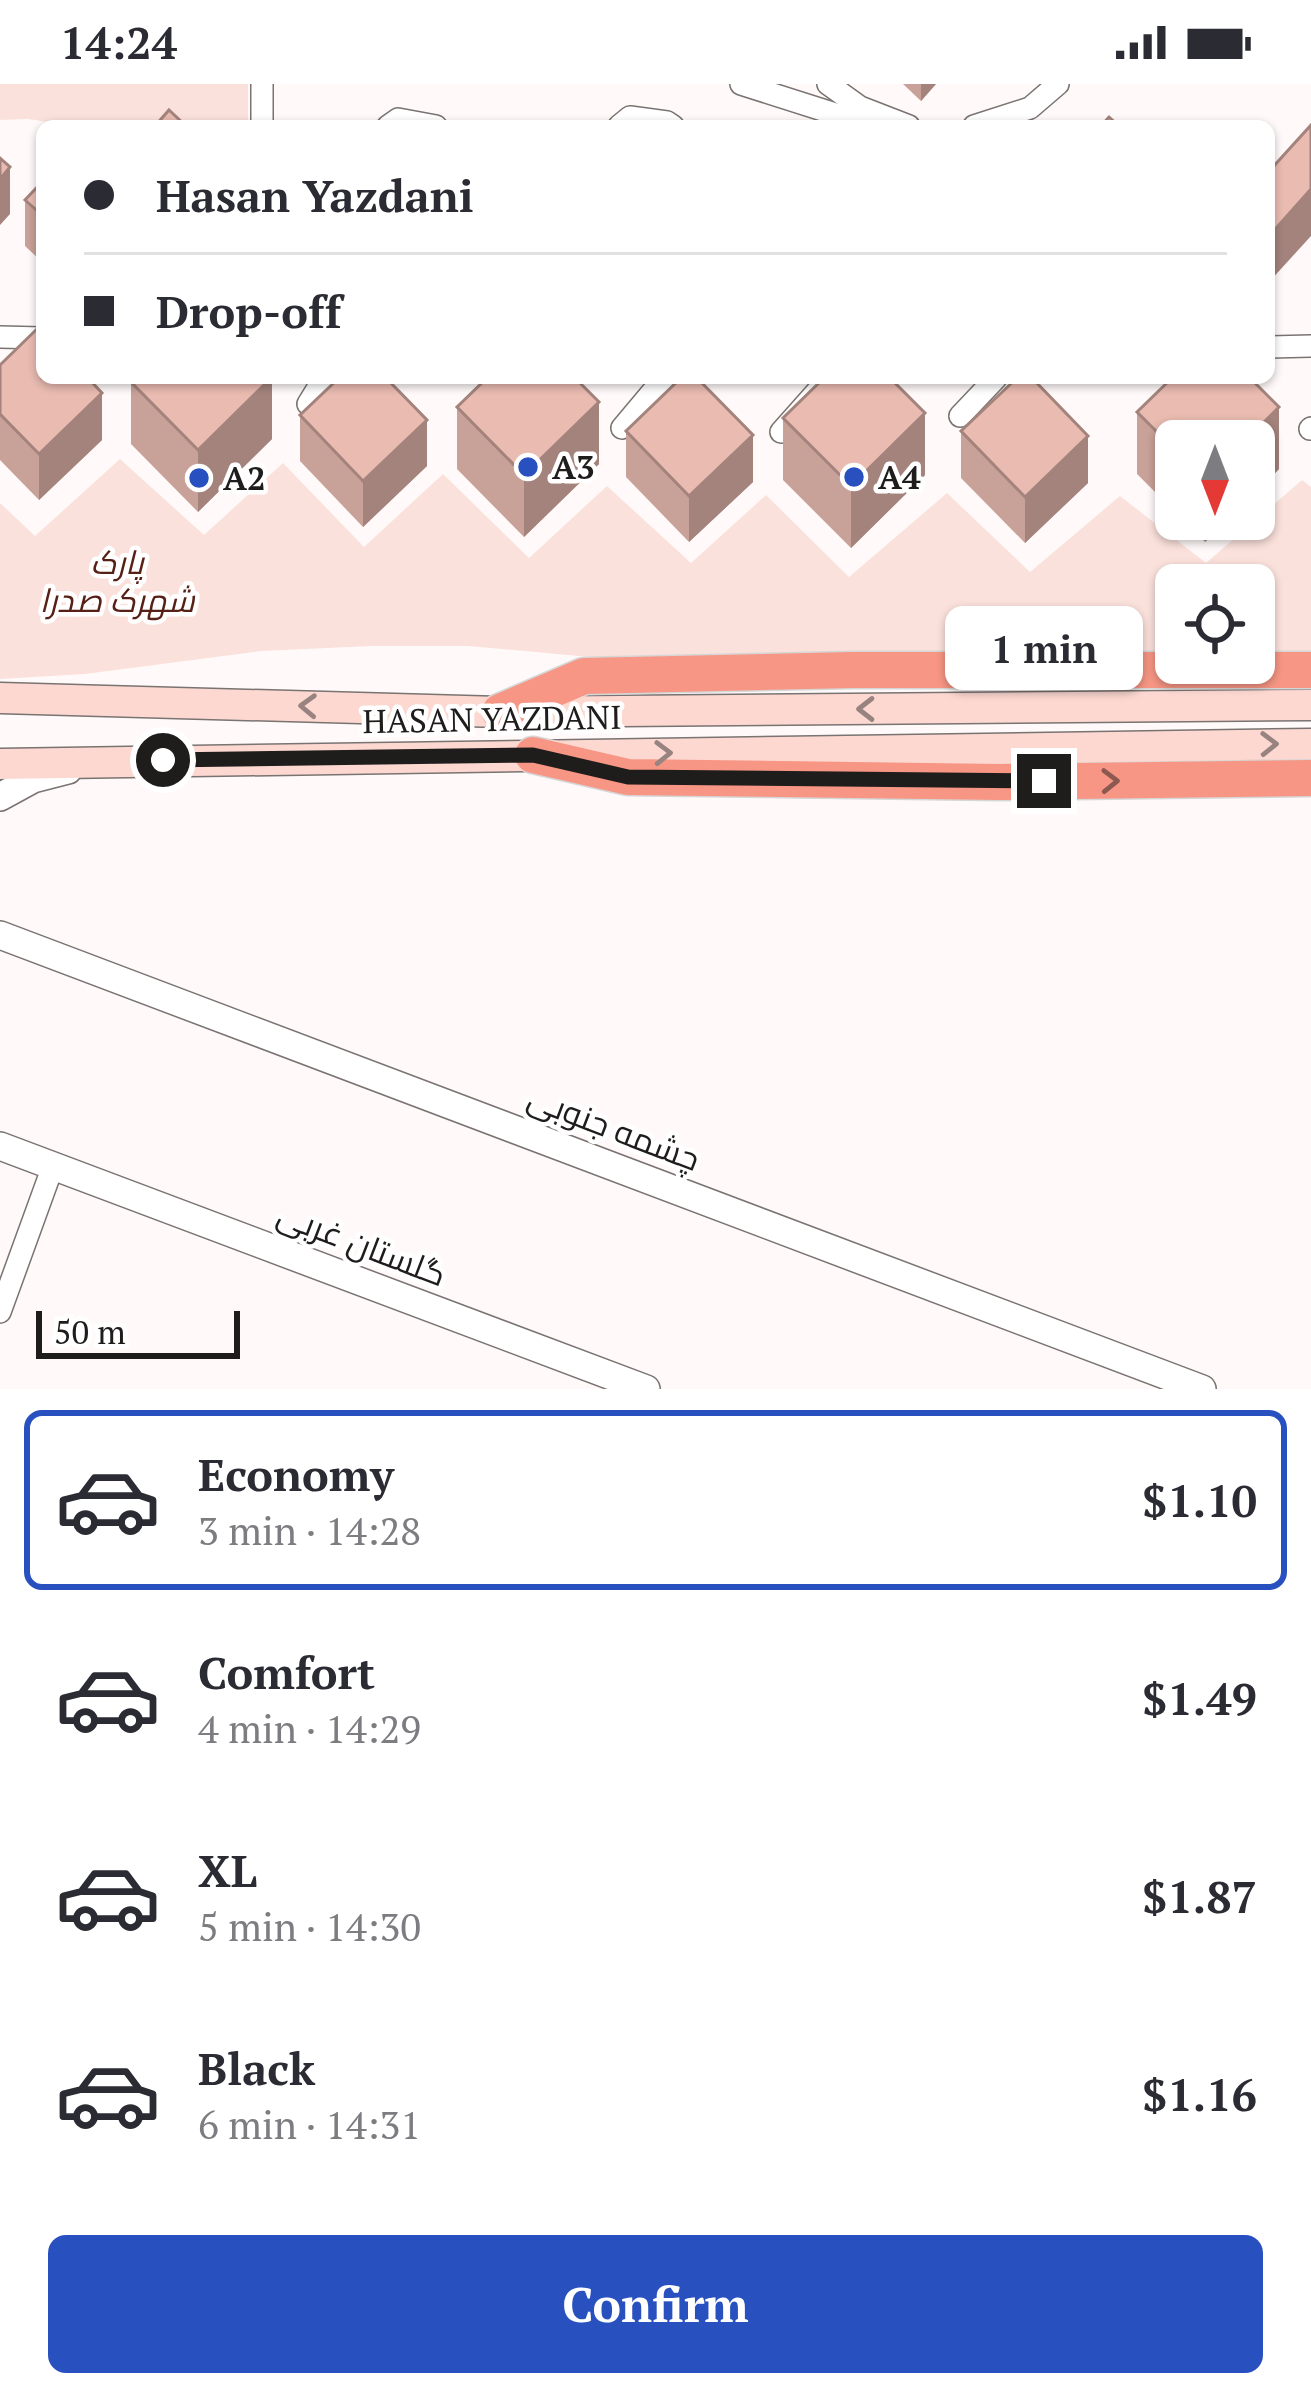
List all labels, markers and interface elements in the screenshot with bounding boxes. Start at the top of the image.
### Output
text: 14:24 [60,12,177,72]
text: Hasan Yazdani [156,165,474,225]
text: Drop-off [156,281,342,341]
north arrow [1155,420,1275,540]
map controls [1155,420,1275,684]
place label: A3 [552,445,595,488]
marker: A3 [515,454,541,480]
place label: A4 [878,455,921,498]
place label: A2 [223,456,266,499]
marker: A4 [841,464,867,490]
marker: A2 [186,465,212,491]
park label: پارک شهرک صدرا [39,540,195,621]
button: locate [1155,564,1275,684]
callout: 1 min [945,607,1143,691]
text: 1 min [991,622,1097,674]
one-way arrow [298,694,317,720]
street label: HASAN YAZDANI [362,695,622,742]
one-way arrow [856,696,874,722]
one-way arrow [1261,731,1279,757]
route start [136,733,190,787]
one-way arrow [654,740,673,766]
route end [1017,754,1071,808]
one-way arrow [1101,768,1120,794]
street label: چشمه جنوبی [522,1075,706,1181]
street label: گلستان غربی [272,1192,453,1295]
scale bar [36,1305,240,1358]
text: 50 m [54,1310,126,1353]
text: Economy [198,1444,394,1504]
icon: car [54,1446,162,1554]
text: $1.10 [1142,1470,1257,1530]
text: 3 min · 14:28 [198,1504,421,1556]
text: Comfort [198,1642,375,1702]
icon: car [54,1644,162,1752]
text: $1.49 [1142,1668,1257,1728]
text: 4 min · 14:29 [198,1702,421,1754]
text: XL [198,1840,257,1900]
icon: car [54,1842,162,1950]
text: $1.87 [1142,1866,1257,1926]
text: 5 min · 14:30 [198,1900,421,1952]
text: Black [198,2038,315,2098]
icon: car [54,2040,162,2148]
text: $1.16 [1142,2064,1257,2124]
text: 6 min · 14:31 [198,2098,421,2150]
button: Confirm [48,2235,1263,2373]

